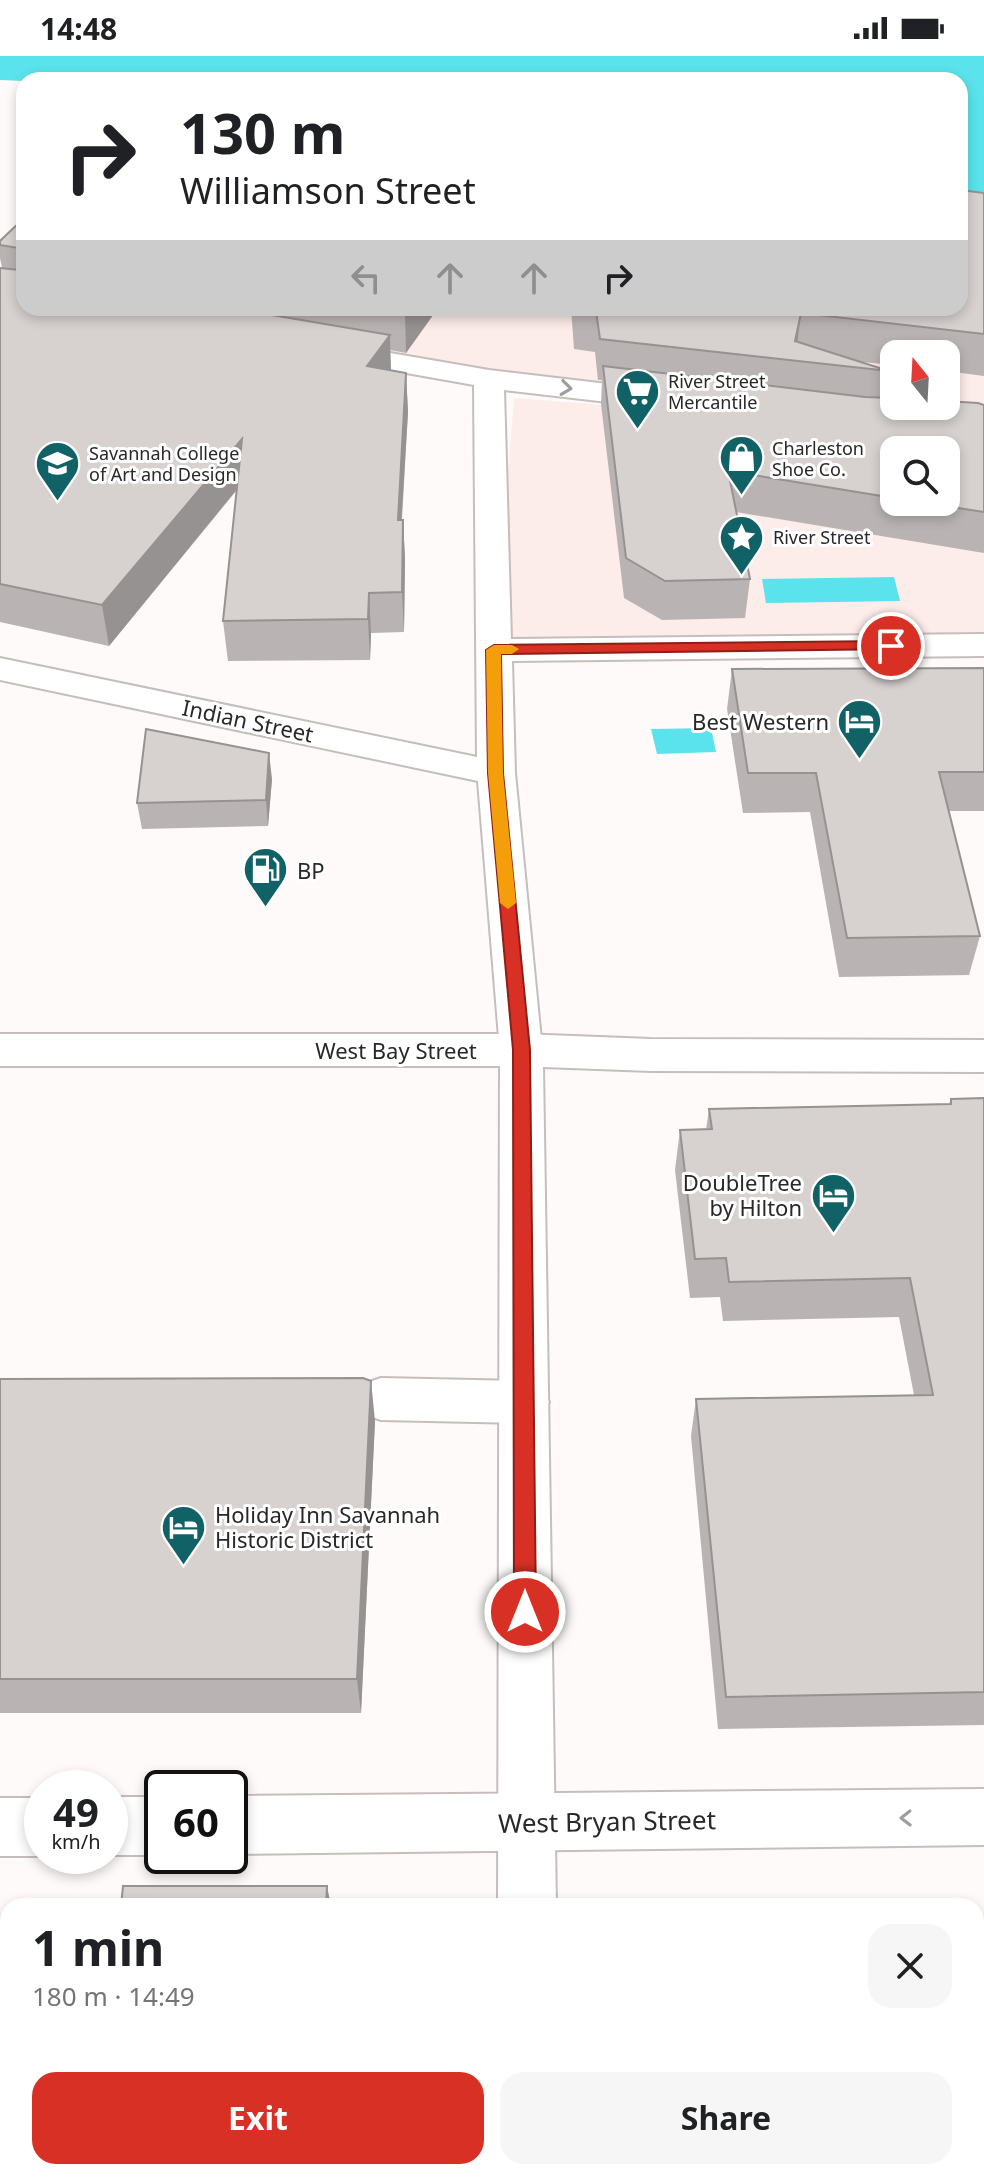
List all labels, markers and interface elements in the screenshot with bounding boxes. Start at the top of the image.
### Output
text: 14:48 [40,8,117,49]
text: 130 m [180,94,345,170]
icon: right [48,104,152,208]
text: Williamson Street [180,166,476,215]
icon: left [344,256,388,300]
icon: ahead [428,256,472,300]
icon: ahead [512,256,556,300]
icon: right [596,256,640,300]
north arrow [880,340,960,420]
map controls [880,340,960,516]
supermarket icon: River Street Mercantile [613,367,661,430]
place label: River Street Mercantile [668,369,766,414]
one-way arrow [559,379,573,396]
shop icon: Charleston Shoe Co. [717,434,765,497]
place label: Charleston Shoe Co. [772,436,864,481]
button: search [880,436,960,516]
school or university icon: Savannah College of Art and Design [34,439,82,502]
place label: Savannah College of Art and Design [89,441,239,486]
place icon: River Street [718,513,766,576]
place label: River Street [773,525,871,549]
pin [857,612,925,680]
icon: arrive [869,624,913,668]
street label: Indian Street [180,691,316,749]
hotel icon: Best Western [836,697,884,760]
place label: Best Western [692,706,829,736]
fuel station icon: BP [242,846,290,909]
place label: BP [297,855,325,885]
street label: West Bay Street [315,1035,477,1065]
place label: DoubleTree by Hilton [683,1167,802,1222]
hotel icon: DoubleTree by Hilton [809,1171,857,1234]
place label: Holiday Inn Savannah Historic District [215,1499,440,1554]
hotel icon: Holiday Inn Savannah Historic District [160,1503,208,1566]
position arrow [483,1570,567,1654]
speed limit sign: 60 [144,1770,248,1874]
text: 49 [53,1784,99,1839]
street label: West Bryan Street [498,1801,716,1841]
one-way arrow [899,1809,912,1827]
text: km/h [51,1828,101,1855]
text: 1 min [32,1915,164,1980]
button: close [868,1924,952,2008]
text: 180 m · 14:49 [32,1978,195,2014]
button: Exit [32,2072,484,2164]
button: Share [500,2072,952,2164]

